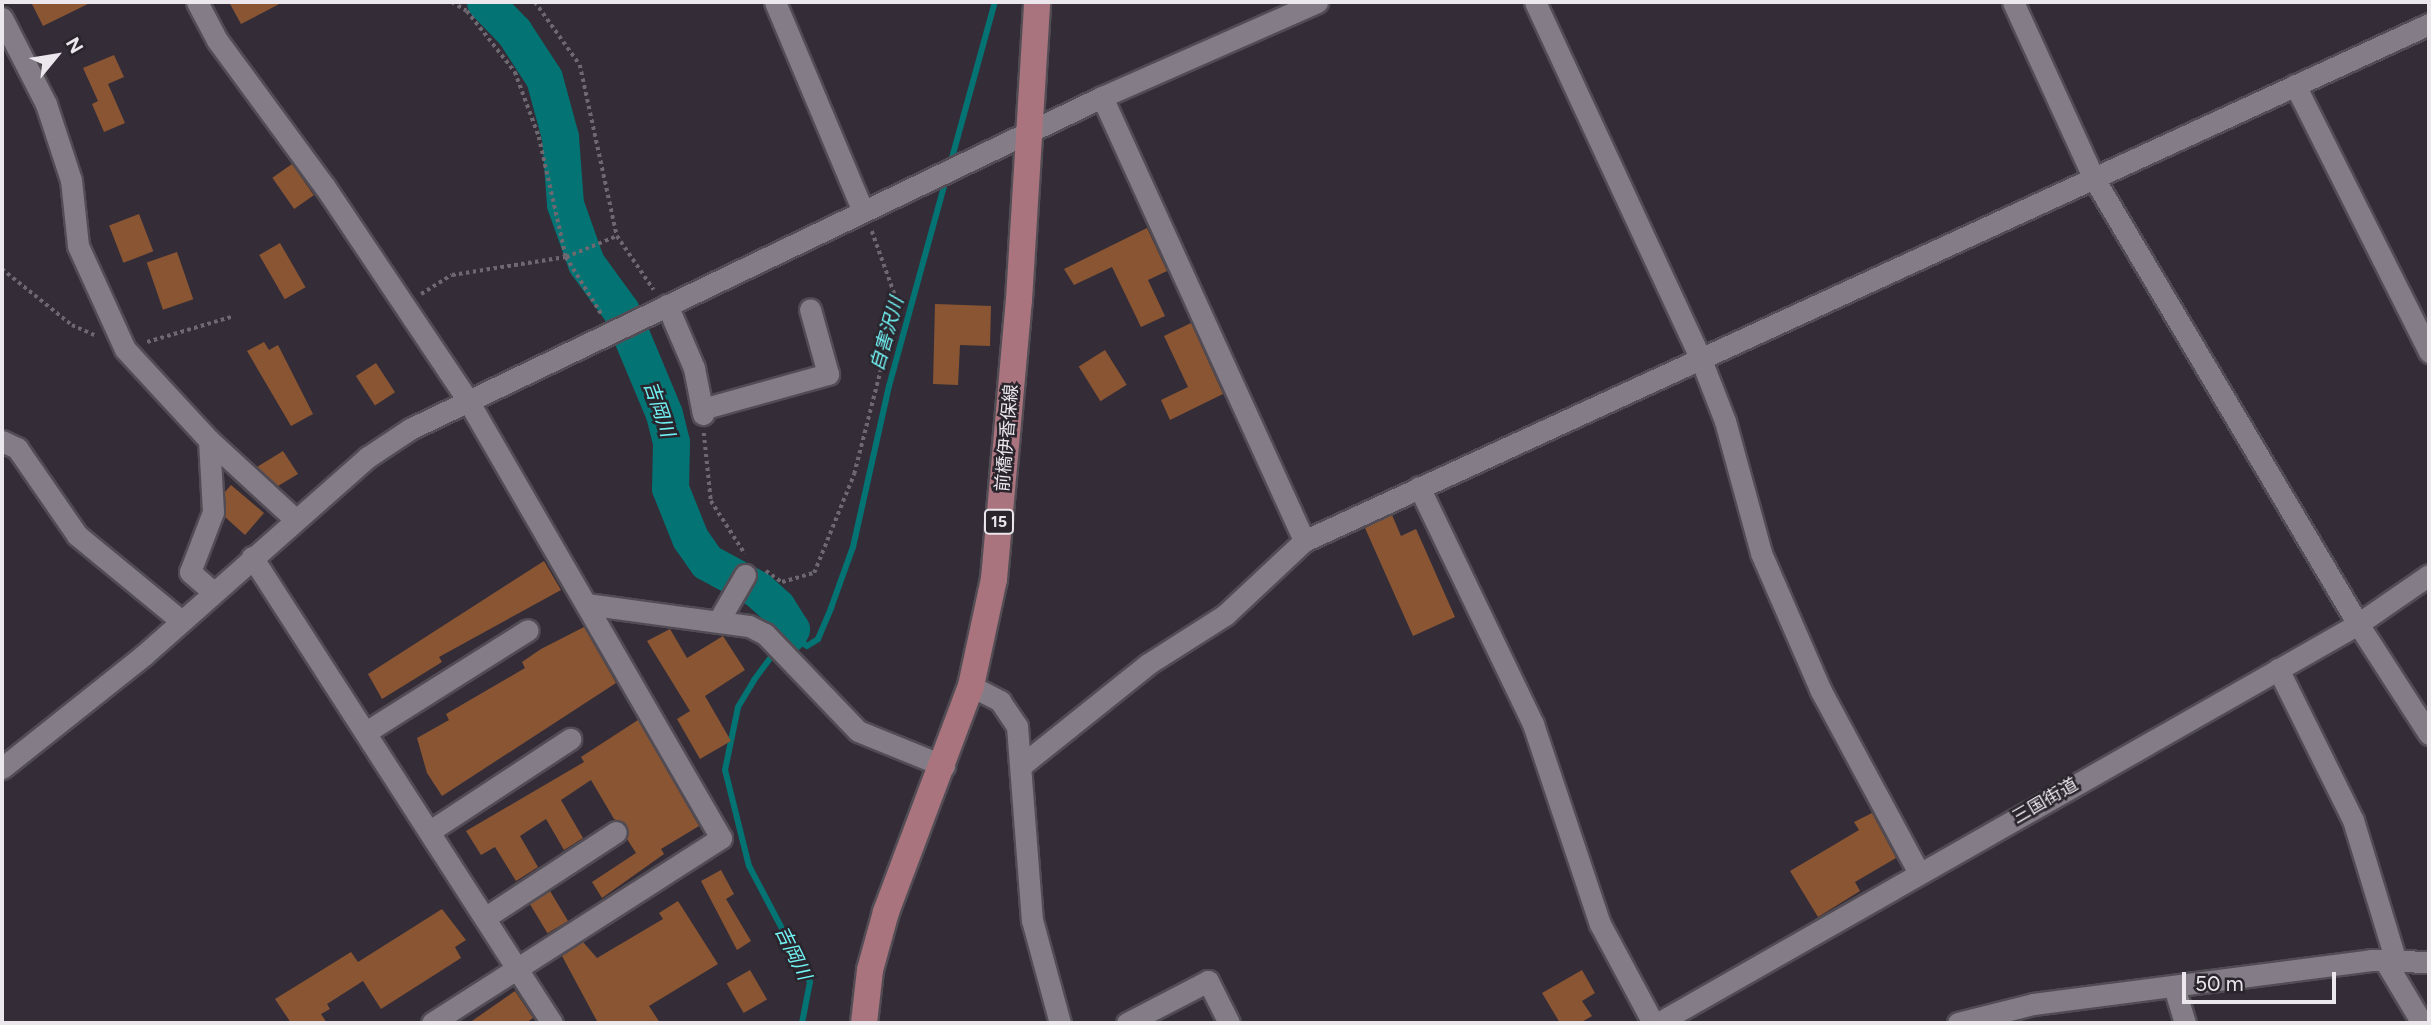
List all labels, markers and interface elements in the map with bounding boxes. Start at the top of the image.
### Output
north arrow [21,21,91,91]
text: N [61,33,88,57]
water label: 自害沢川 [866,294,908,374]
water label: 吉岡川 [639,378,679,440]
street label: 前橋伊香保線 [992,383,1022,493]
road number: 15 [983,509,1015,534]
street label: 三国街道 [2008,774,2082,828]
water label: 吉岡川 [770,922,816,984]
scale bar [2186,958,2340,1002]
text: 50 m [2195,971,2244,996]

